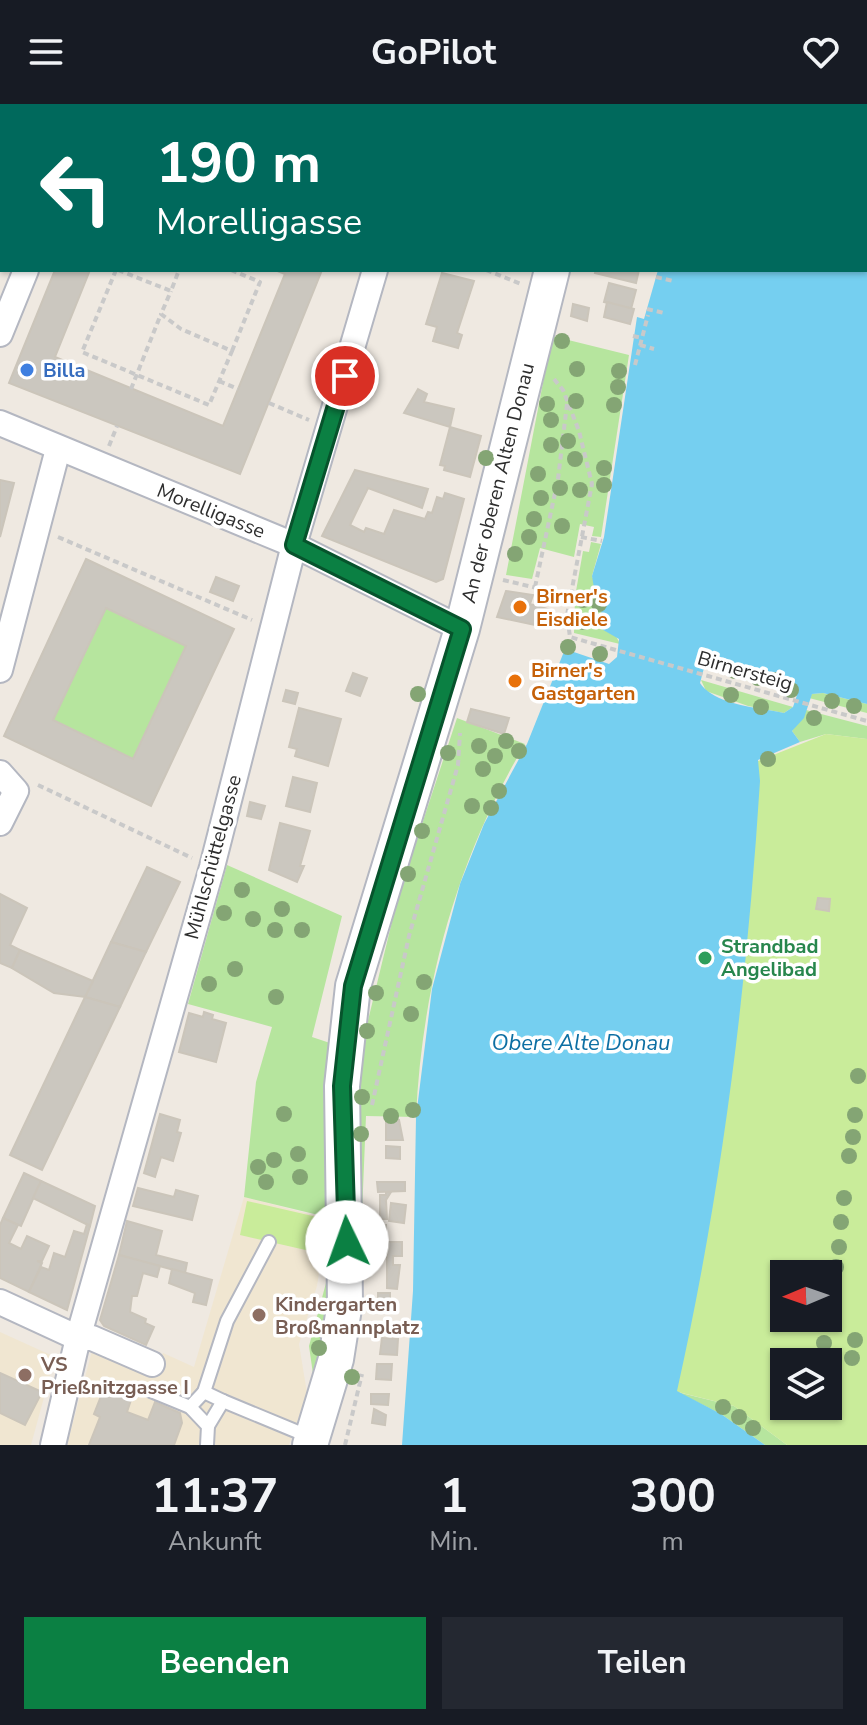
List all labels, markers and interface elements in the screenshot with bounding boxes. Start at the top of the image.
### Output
text: GoPilot [371,28,496,77]
icon: menu [24,30,68,74]
icon: heart [799,30,843,74]
text: 190 m [156,125,321,202]
icon: left [24,136,128,240]
text: Morelligasse [156,198,362,247]
pin [311,342,379,410]
icon: arrive [323,354,367,398]
place label: Billa [43,357,86,384]
street label: An der oberen Alten Donau [455,360,541,606]
marker: Billa [18,361,36,379]
street label: Morelligasse [153,477,269,545]
place label: Birner's Eisdiele [536,583,608,633]
marker: Birner's Eisdiele [511,598,529,616]
street label: Birnersteig [694,645,796,697]
place label: Birner's Gastgarten [531,657,635,707]
marker: Birner's Gastgarten [506,672,524,690]
street label: Mühlschüttelgasse [178,772,248,942]
place label: Strandbad Angelibad [721,933,819,983]
marker: Strandbad Angelibad [696,949,714,967]
water label: Obere Alte Donau [492,1028,670,1058]
position arrow [305,1200,389,1284]
north arrow [770,1260,842,1332]
map controls [770,1260,842,1420]
place label: Kindergarten Broßmannplatz [275,1291,419,1341]
marker: Kindergarten Broßmannplatz [250,1306,268,1324]
button: layers [770,1348,842,1420]
place label: VS Prießnitzgasse I [40,1351,189,1401]
marker: VS Prießnitzgasse I [16,1366,34,1384]
text: 11:37 [151,1463,278,1529]
text: 1 [439,1463,468,1529]
text: 300 [629,1463,716,1529]
text: Ankunft [168,1524,261,1559]
text: Min. [429,1524,478,1559]
text: m [662,1524,684,1559]
button: Beenden [24,1617,426,1709]
button: Teilen [442,1617,843,1709]

